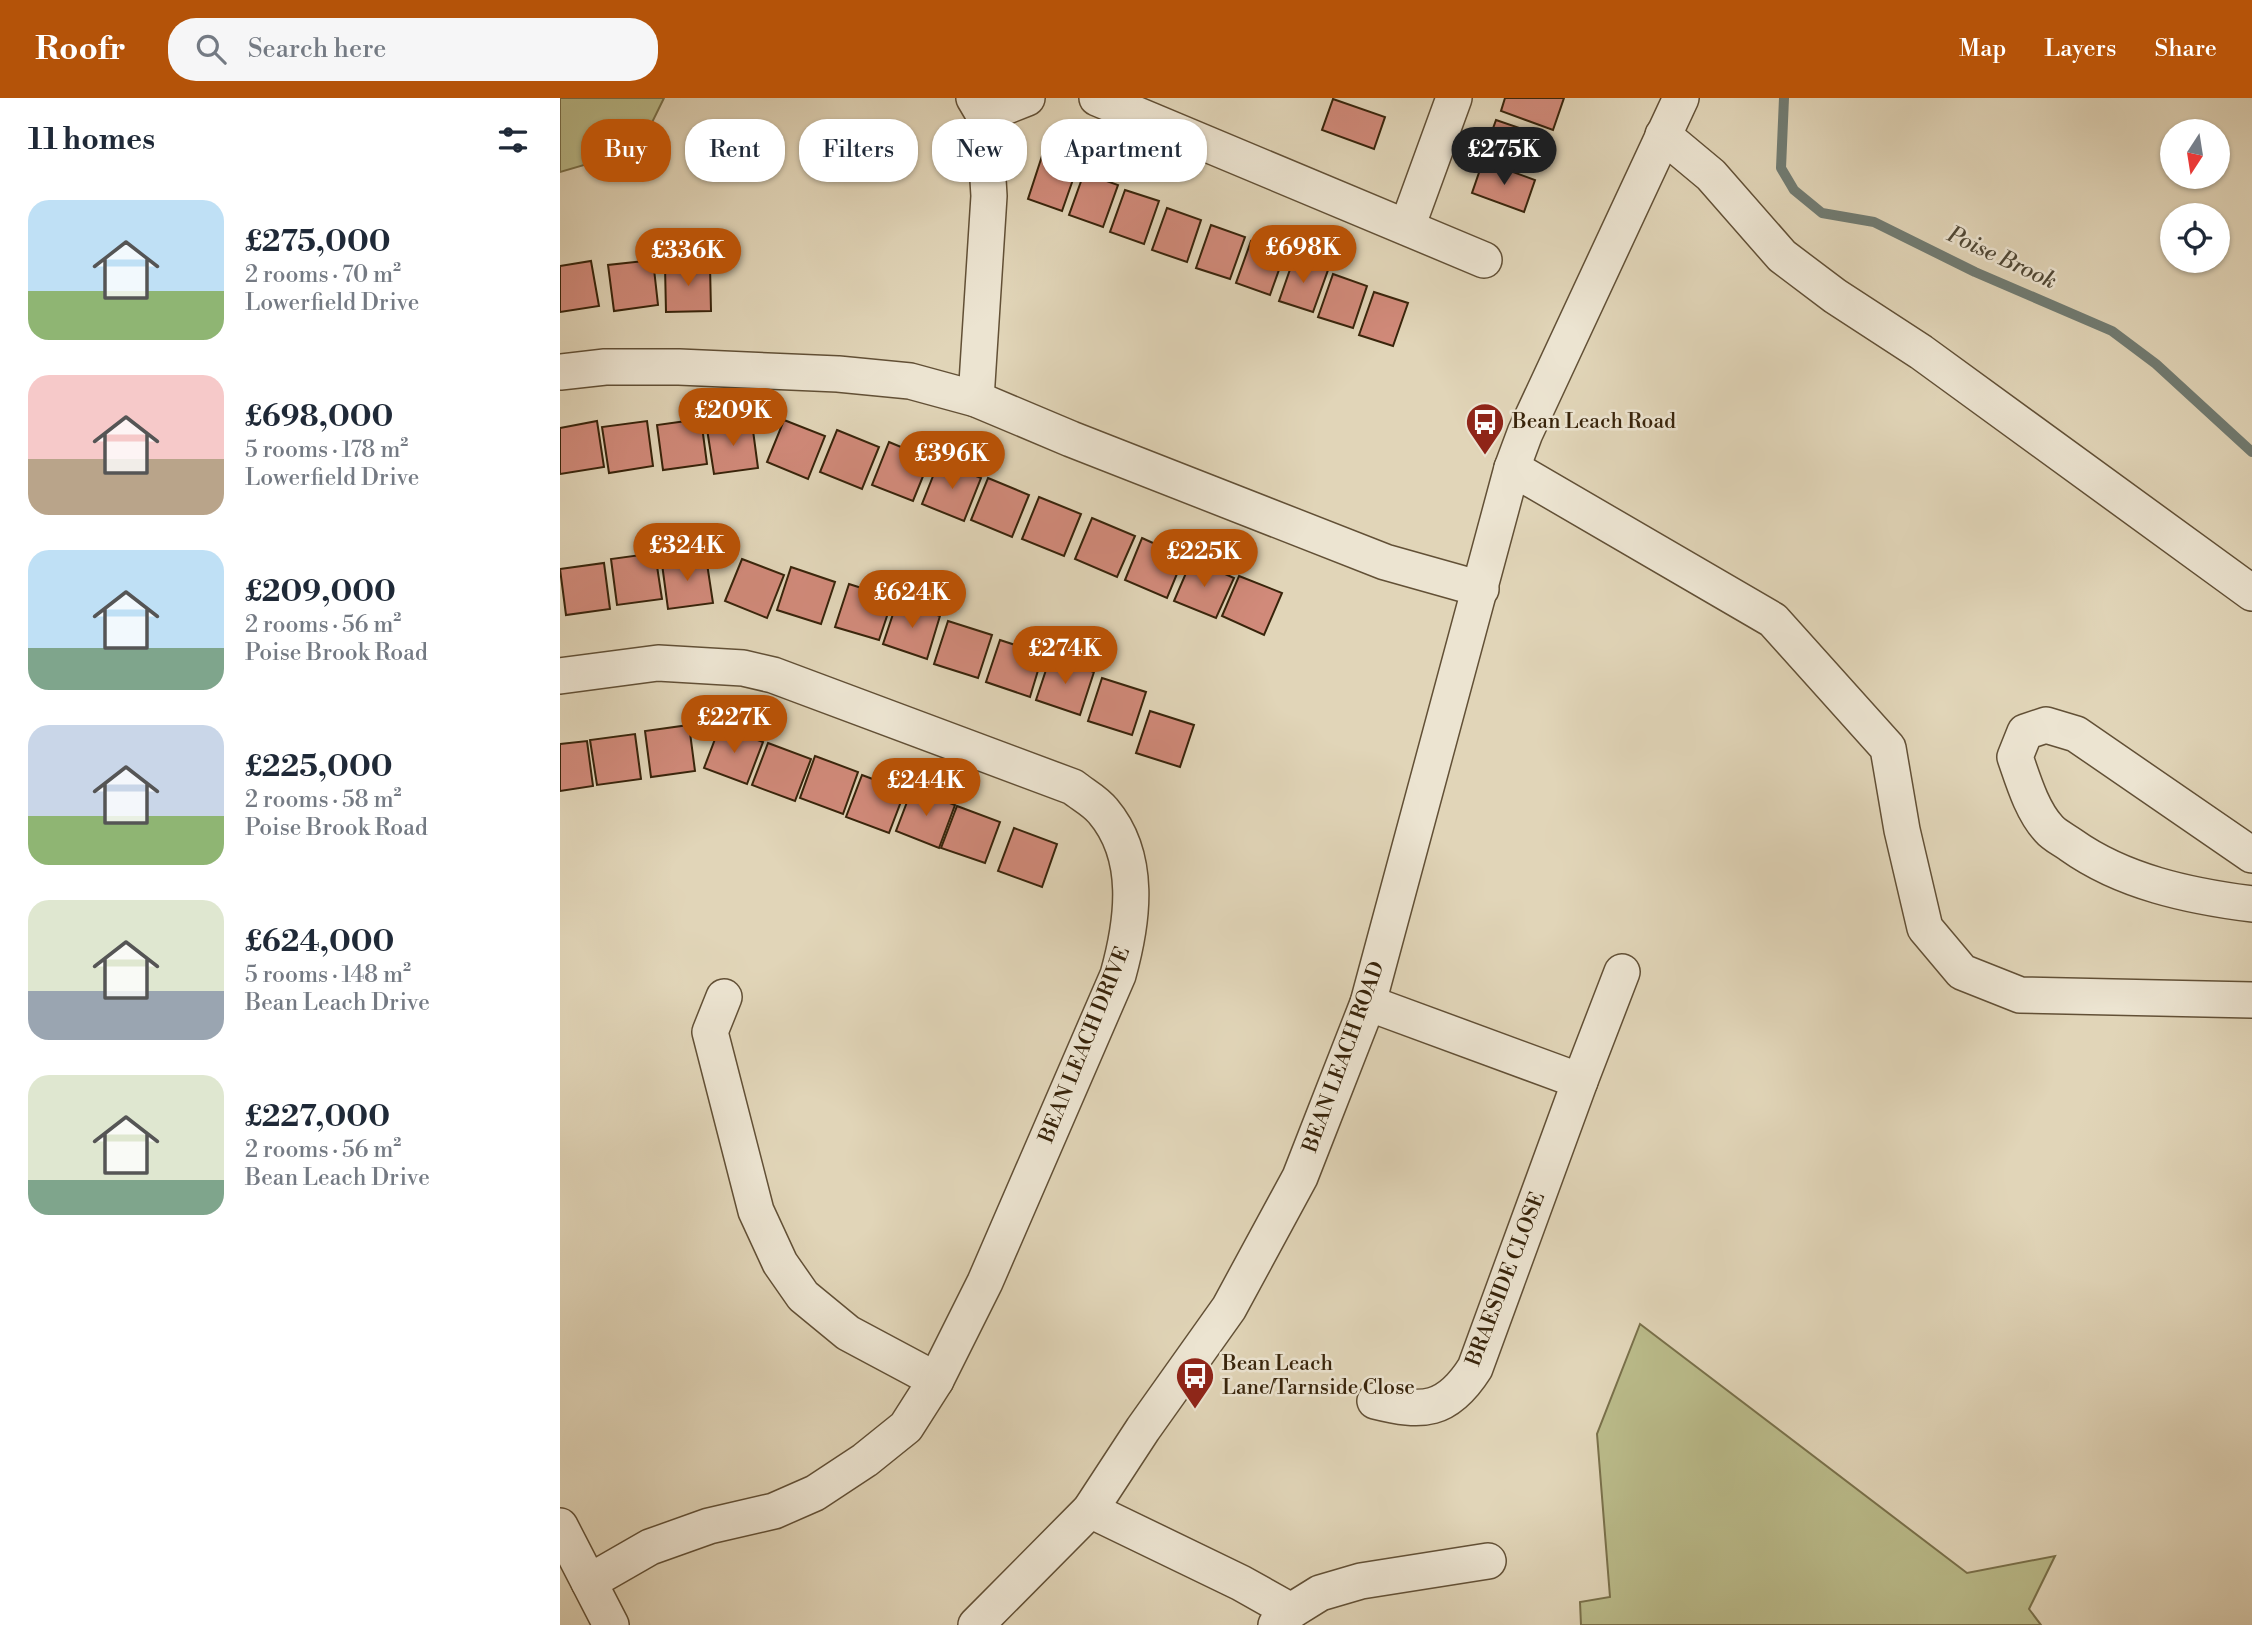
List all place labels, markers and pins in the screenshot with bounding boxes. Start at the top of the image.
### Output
pin: £275K [1455,127,1553,187]
pin: £698K [1254,226,1352,285]
pin: £336K [639,228,737,288]
pin: £209K [684,388,782,448]
bus stop icon: Bean Leach Road [1464,401,1506,456]
place label: Bean Leach Road [1511,409,1676,435]
pin: £396K [903,432,1001,491]
pin: £324K [638,524,736,583]
pin: £225K [1155,530,1253,589]
pin: £624K [863,570,961,630]
pin: £274K [1016,626,1114,686]
pin: £227K [685,696,783,755]
pin: £244K [877,758,975,818]
place label: Bean Leach Lane/Tarnside Close [1221,1351,1415,1401]
bus stop icon: Bean Leach Lane/Tarnside Close [1174,1355,1216,1410]

